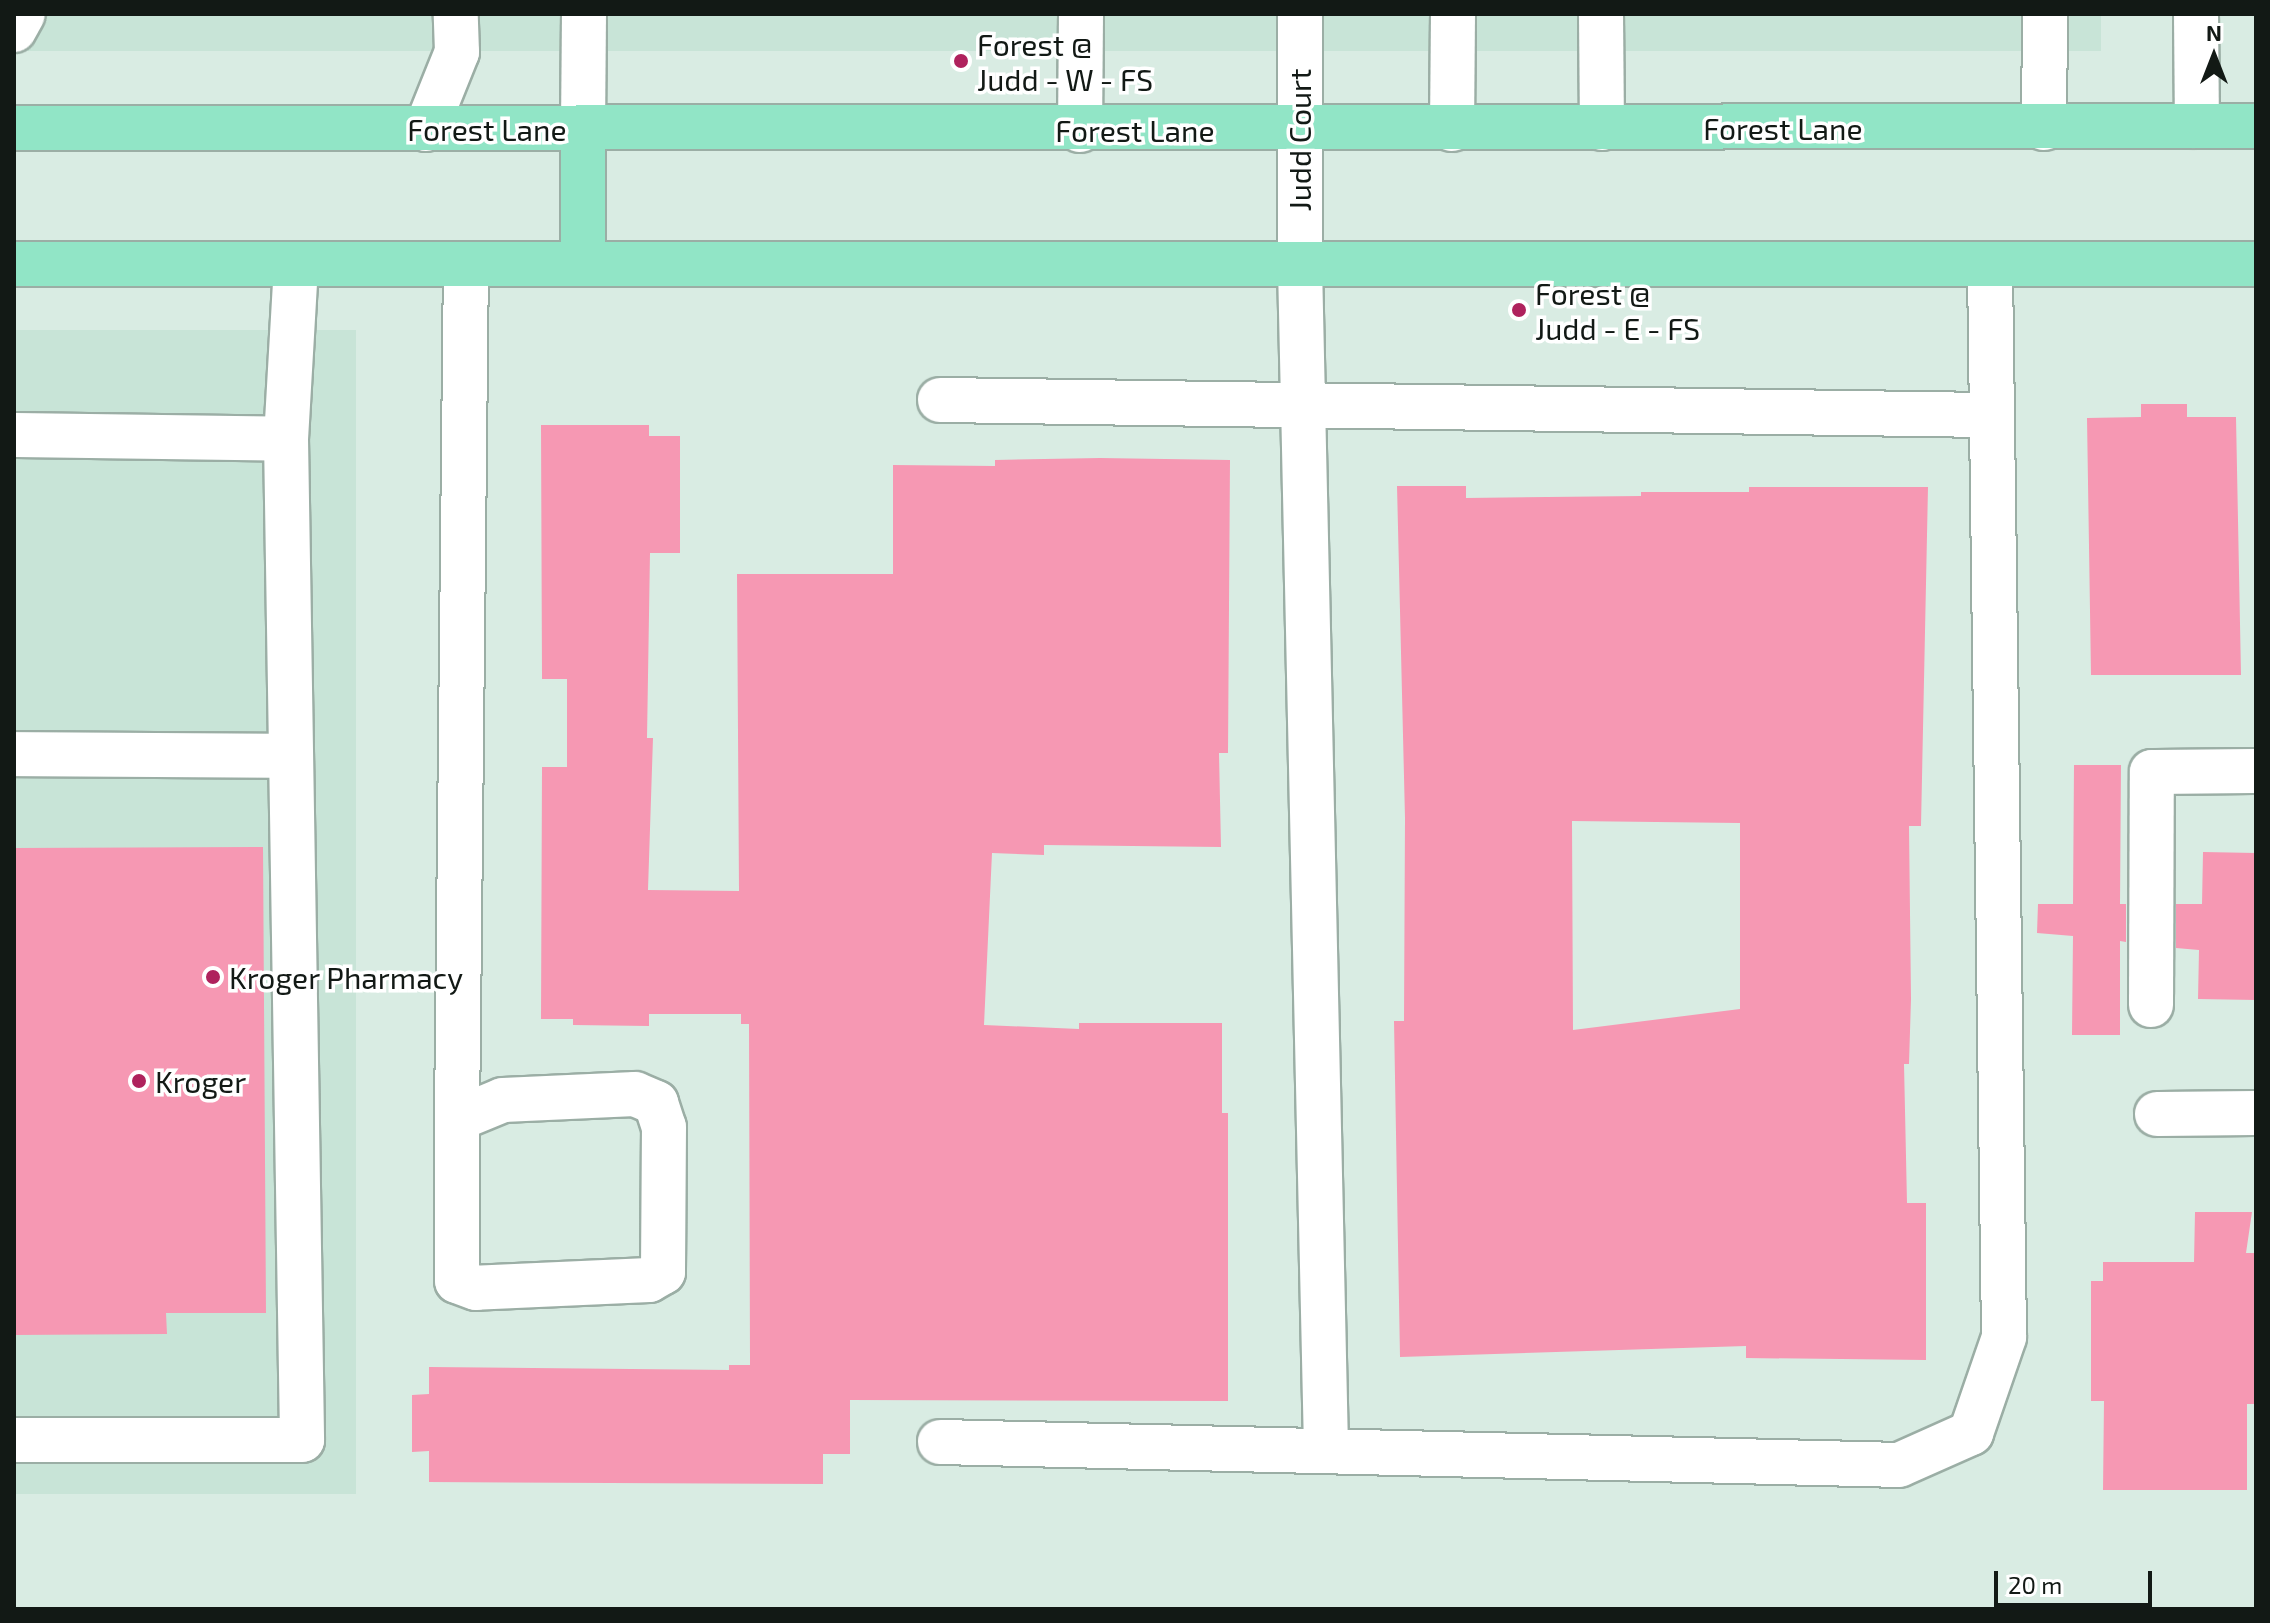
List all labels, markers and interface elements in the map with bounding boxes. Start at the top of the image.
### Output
north arrow [2174,16,2254,96]
text: N [2206,19,2222,45]
place label: Forest @ Judd - W - FS [977,26,1154,96]
marker: Forest @ Judd - W - FS [952,52,970,70]
street label: Judd Court [1281,68,1317,212]
street label: Forest Lane [1703,110,1863,146]
street label: Forest Lane [407,111,567,147]
street label: Forest Lane [1055,112,1215,148]
place label: Forest @ Judd - E - FS [1535,275,1700,346]
marker: Forest @ Judd - E - FS [1510,301,1528,319]
place label: Kroger Pharmacy [229,959,464,995]
marker: Kroger Pharmacy [204,968,222,986]
place label: Kroger [155,1063,246,1099]
marker: Kroger [130,1072,148,1090]
scale bar [1998,1555,2156,1605]
text: 20 m [2008,1570,2062,1599]

